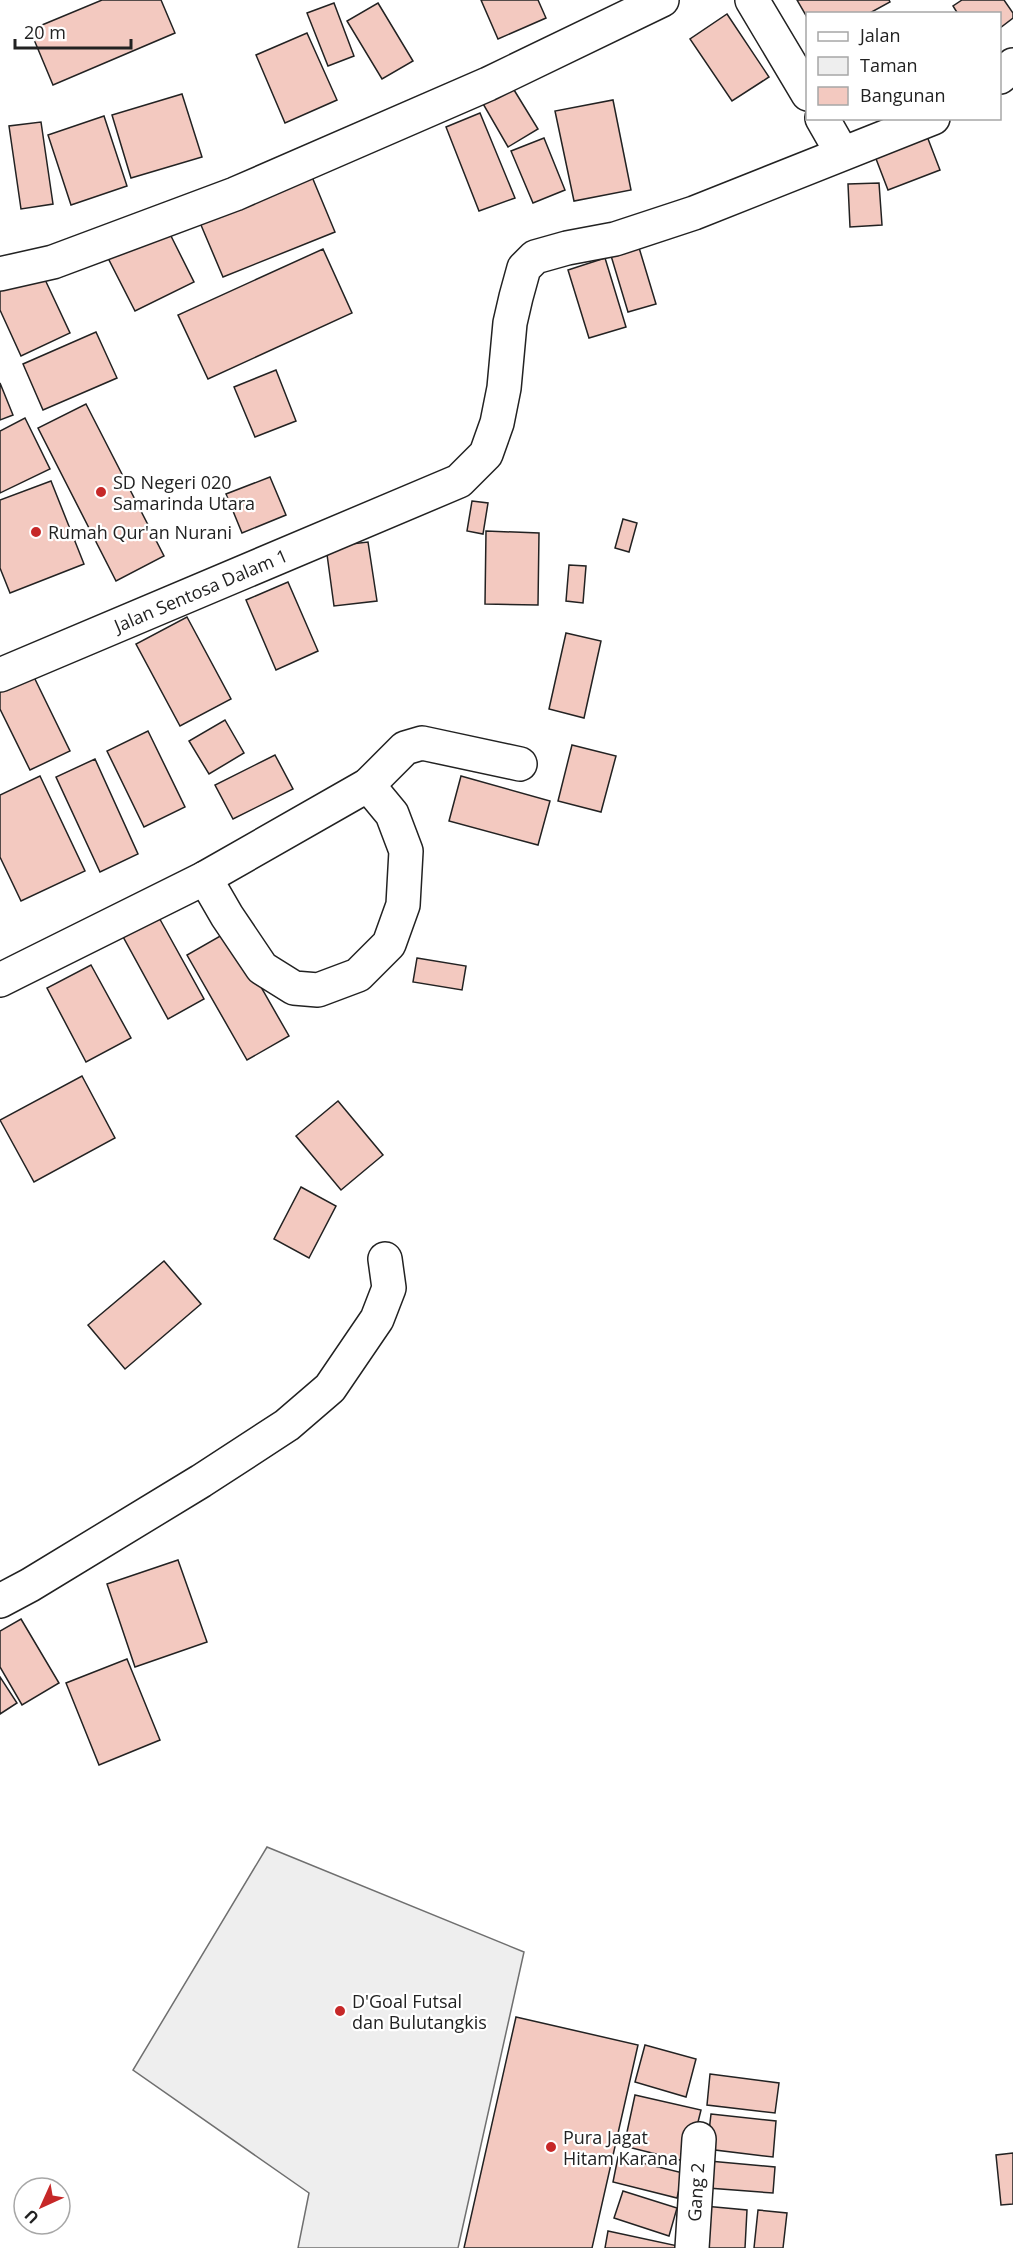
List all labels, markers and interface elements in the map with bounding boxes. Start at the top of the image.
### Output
scale bar [15,12,130,50]
legend [806,12,1001,120]
text: 20 m [24,20,66,44]
text: Jalan [858,23,900,47]
text: Taman [860,53,918,77]
text: Bangunan [860,83,946,107]
place label: SD Negeri 020 Samarinda Utara [113,470,255,515]
marker: SD Negeri 020 Samarinda Utara [94,485,108,499]
place label: Rumah Qur'an Nurani [48,520,232,544]
marker: Rumah Qur'an Nurani [29,525,43,539]
street label: Jalan Sentosa Dalam 1 [109,543,291,638]
place label: D'Goal Futsal dan Bulutangkis [352,1989,487,2034]
marker: D'Goal Futsal dan Bulutangkis [333,2004,347,2018]
place label: Pura Jagat Hitam Karana [563,2125,678,2170]
marker: Pura Jagat Hitam Karana [544,2140,558,2154]
street label: Gang 2 [682,2162,709,2222]
north arrow [12,2176,72,2236]
text: U [19,2205,43,2229]

